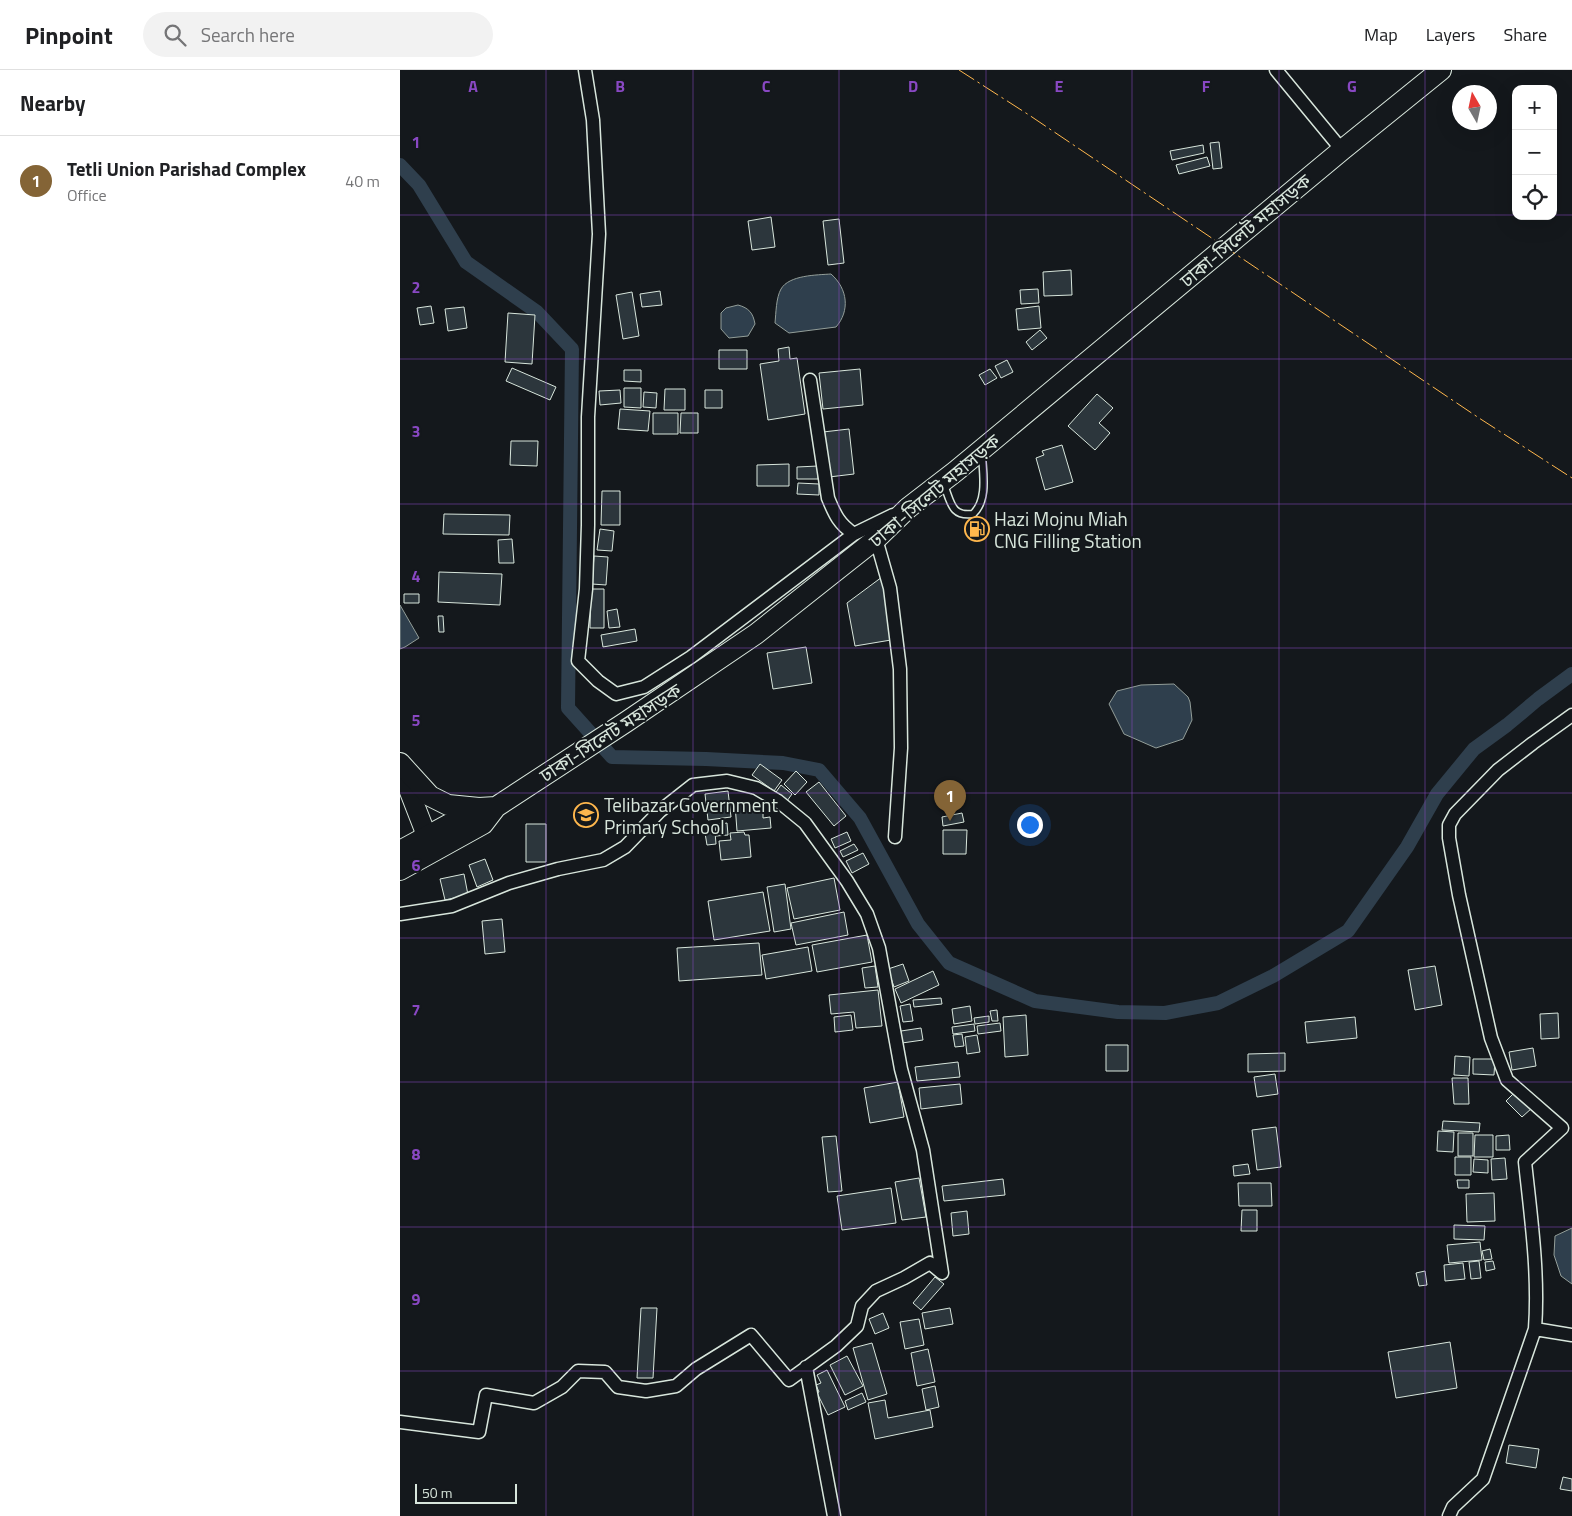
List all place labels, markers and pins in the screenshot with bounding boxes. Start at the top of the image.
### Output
place label: Hazi Mojnu Miah CNG Filling Station [994,504,1142,555]
fuel station icon: Hazi Mojnu Miah CNG Filling Station [964,516,990,542]
pin: 1 [934,780,966,821]
place label: Telibazar Government Primary School [604,790,778,841]
school or university icon: Telibazar Government Primary School [573,802,599,828]

